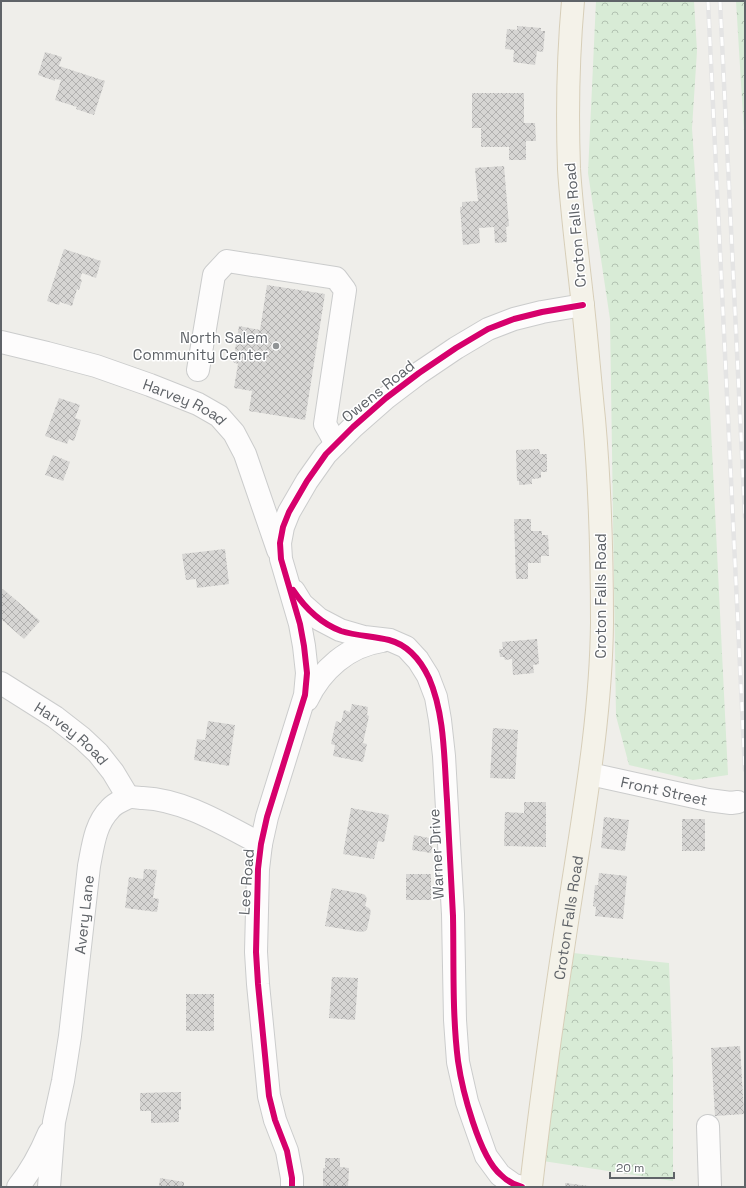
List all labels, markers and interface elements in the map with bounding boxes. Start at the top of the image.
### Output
street label: Croton Falls Road [560,162,590,288]
place label: North Salem Community Center [133,328,268,364]
marker: North Salem Community Center [271,341,281,351]
street label: Owens Road [338,356,418,426]
street label: Harvey Road [141,374,232,429]
street label: Croton Falls Road [591,533,610,659]
street label: Harvey Road [31,697,113,769]
street label: Front Street [619,772,710,809]
street label: Warner Drive [424,808,448,900]
street label: Lee Road [234,848,258,916]
street label: Croton Falls Road [549,854,587,981]
street label: Avery Lane [70,874,97,955]
scale bar [610,1154,674,1180]
text: 20 m [616,1160,644,1176]

